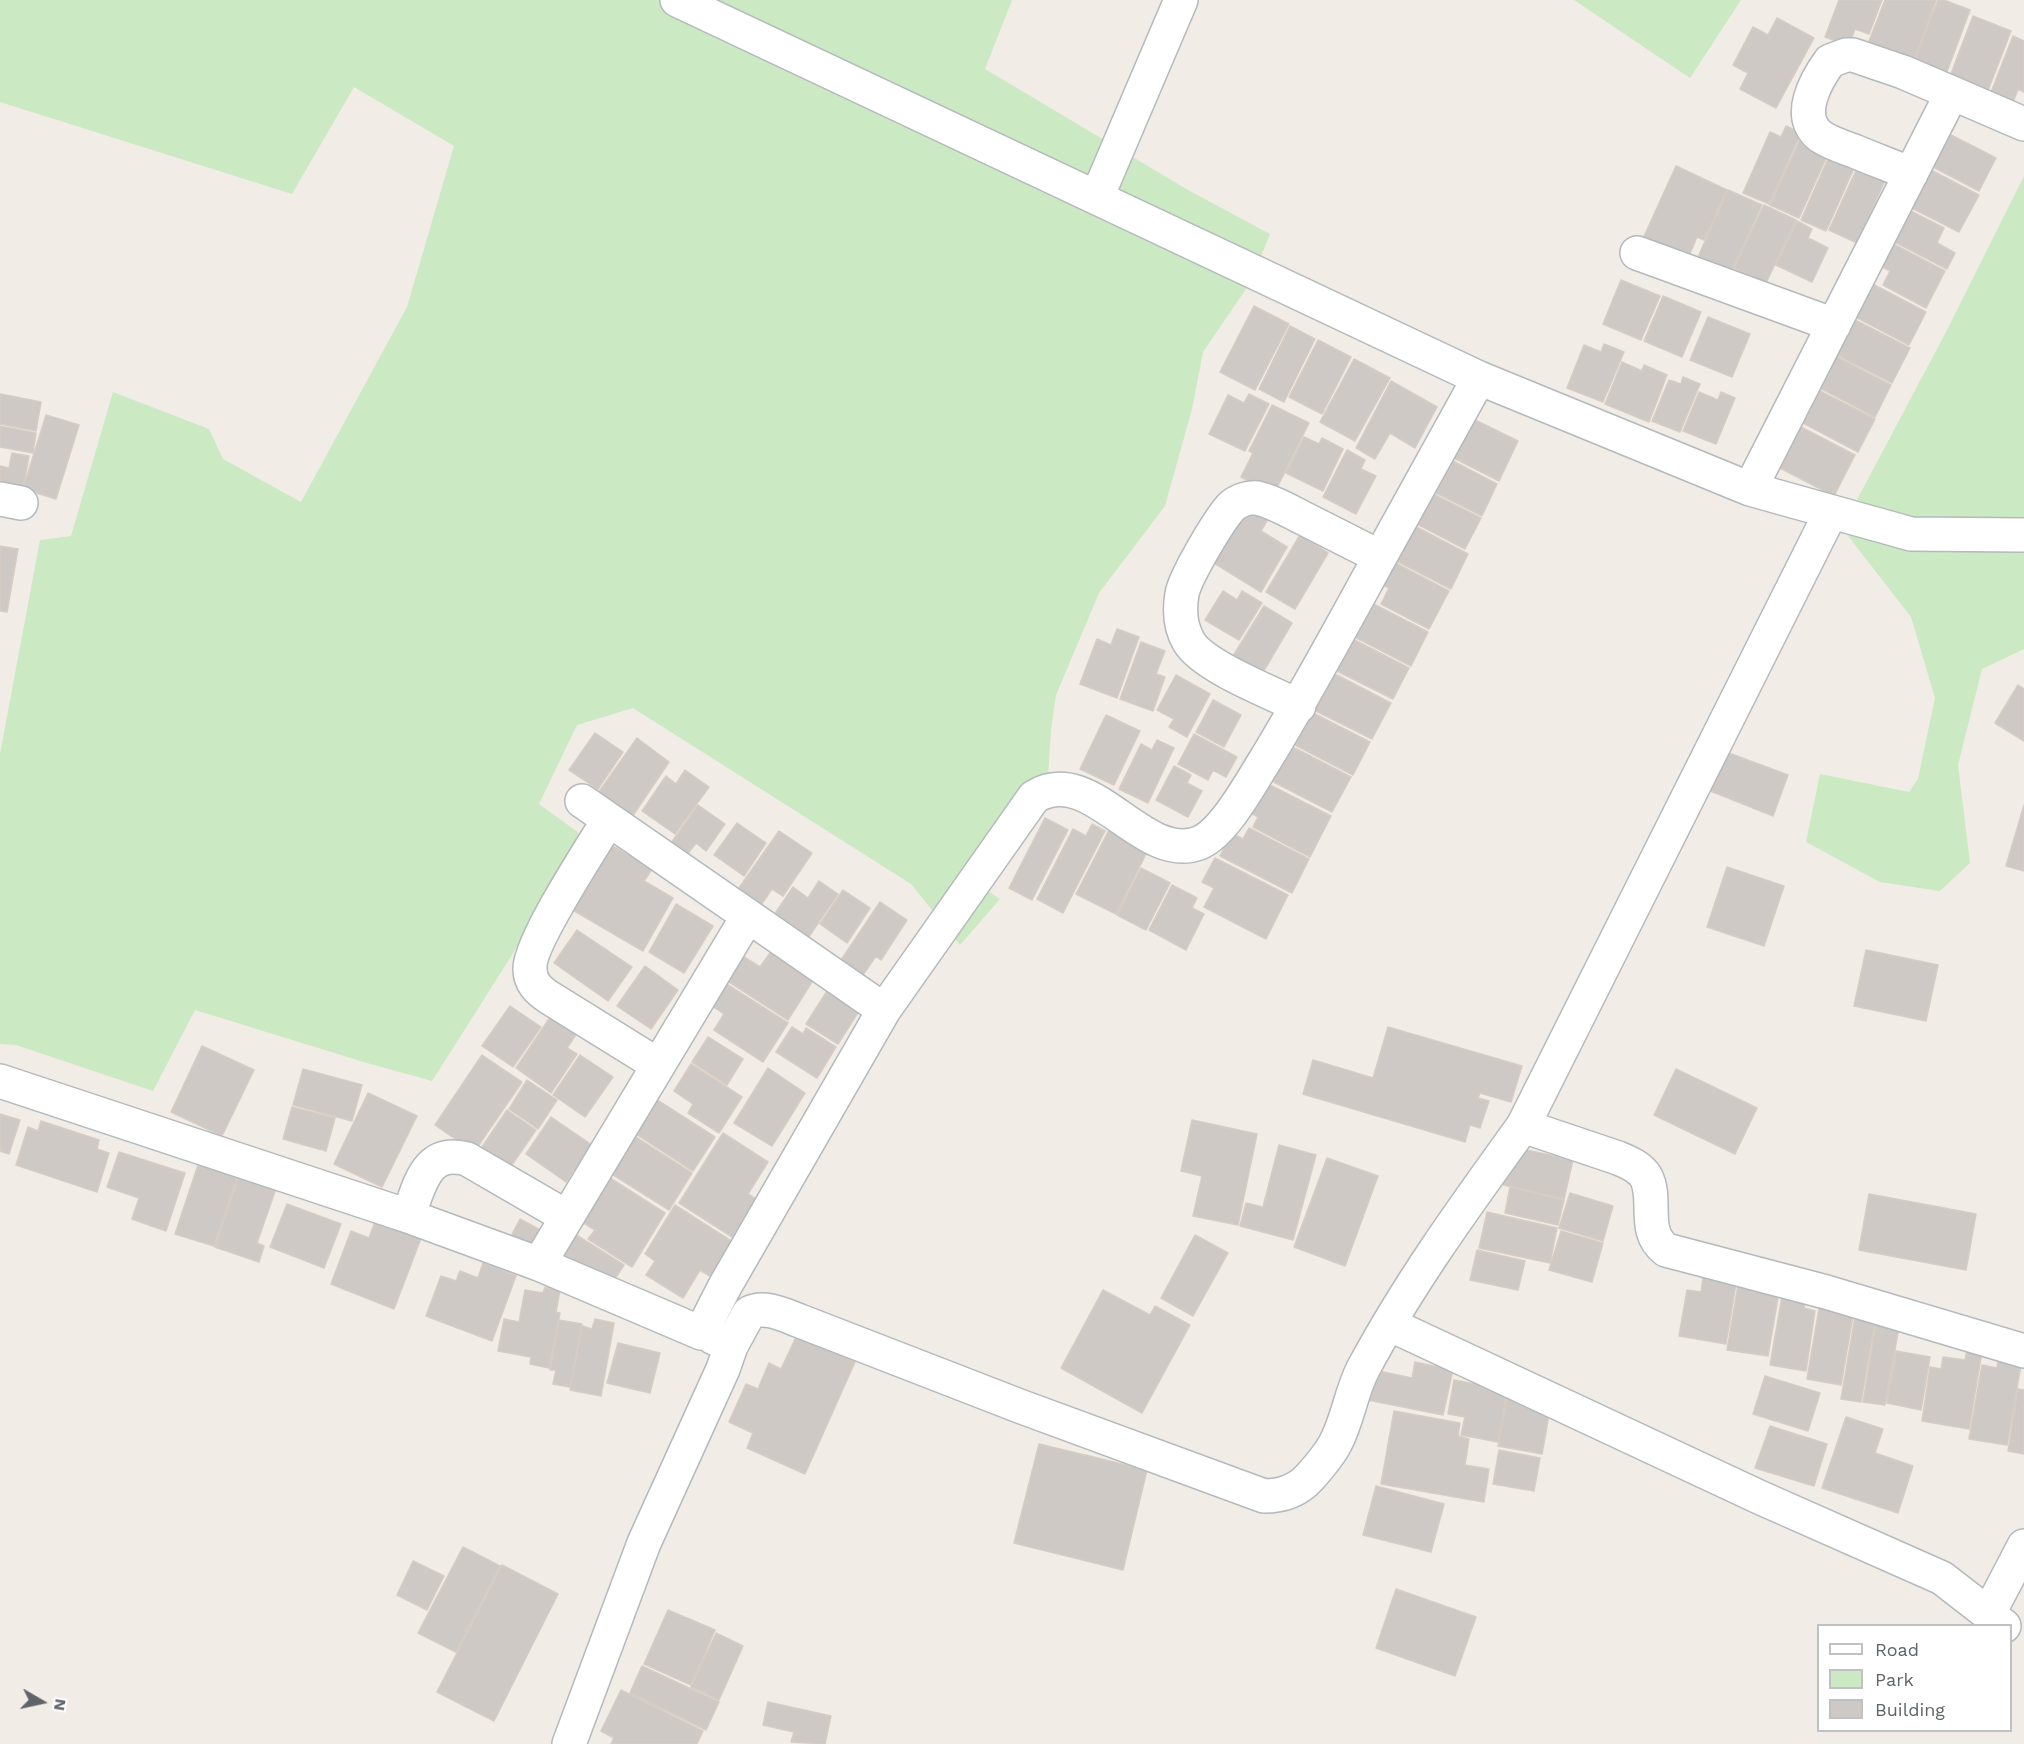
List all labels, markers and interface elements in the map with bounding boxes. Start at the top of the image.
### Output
legend [1817,1624,2012,1732]
text: Road [1875,1639,1919,1660]
text: Park [1875,1669,1914,1690]
north arrow [12,1672,72,1732]
text: N [50,1698,71,1712]
text: Building [1875,1699,1945,1720]

